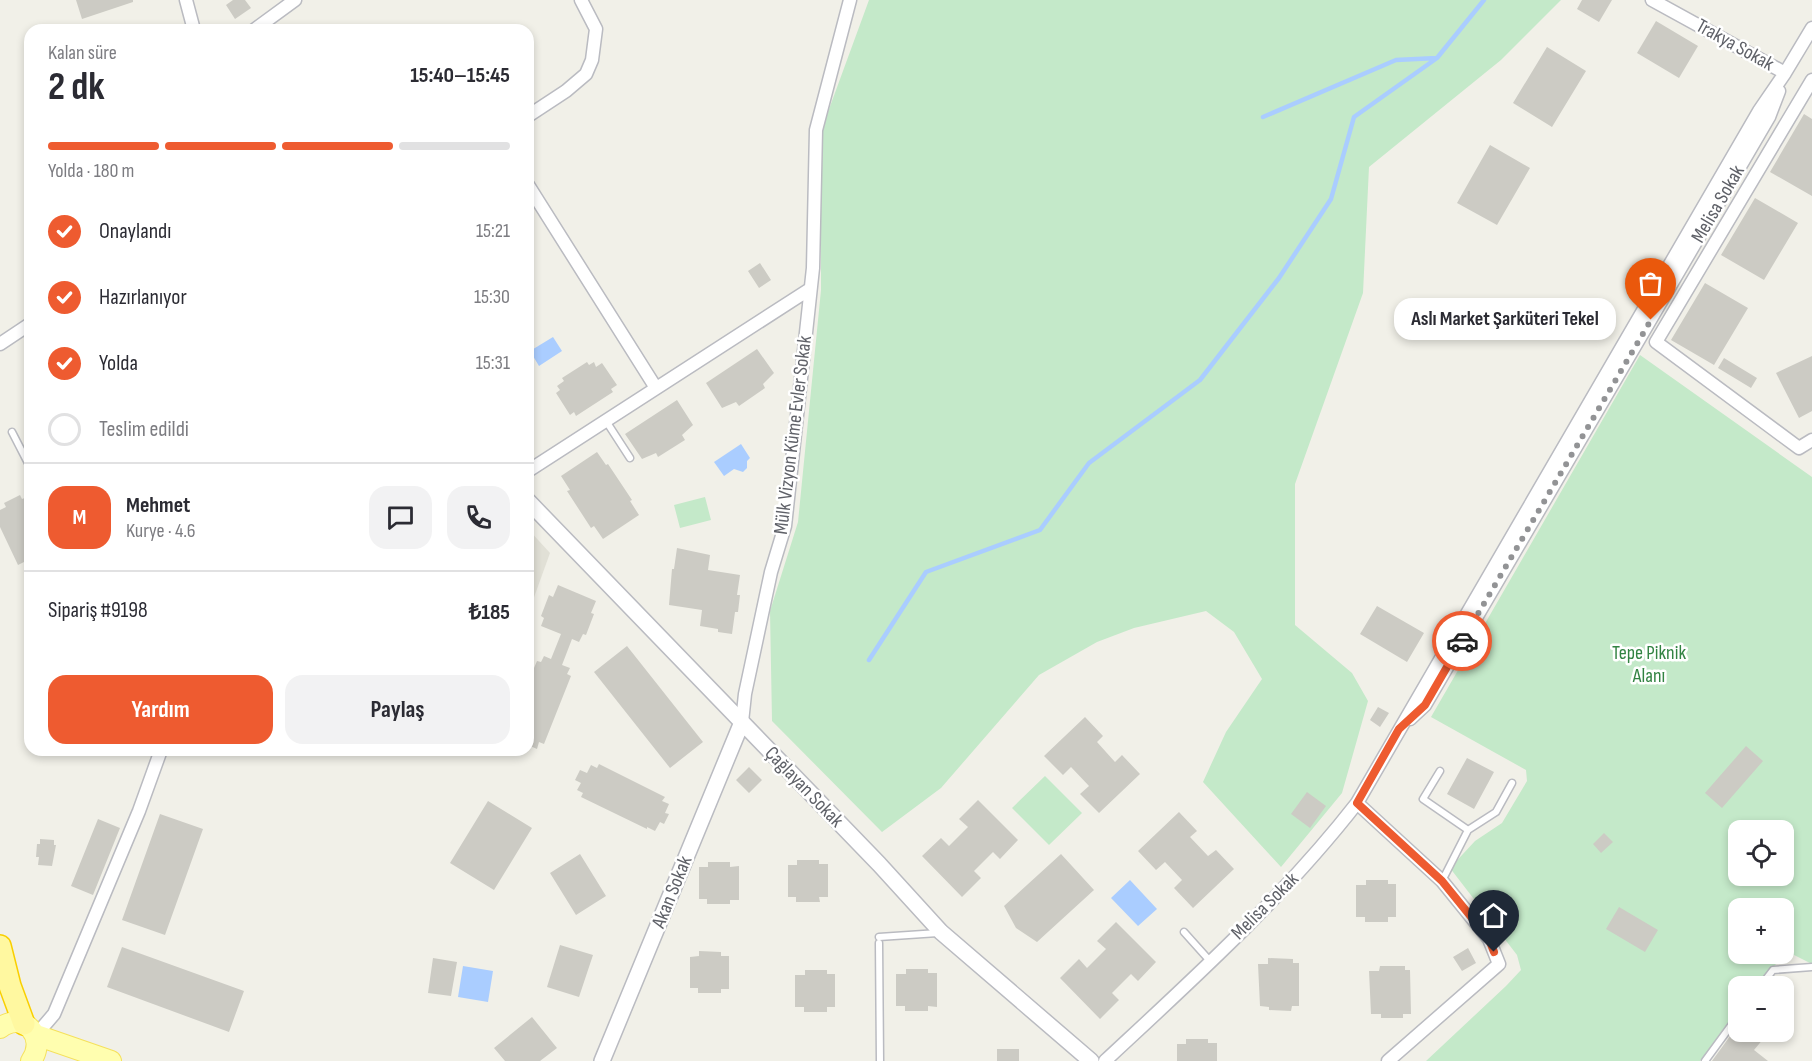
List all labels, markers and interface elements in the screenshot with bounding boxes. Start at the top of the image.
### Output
street label: Trakya Sokak [1692,14,1779,76]
text: Kalan süre [48,41,117,65]
text: 15:40–15:45 [410,62,510,89]
text: 2 dk [48,64,105,111]
text: Yolda · 180 m [48,159,134,183]
street label: Melisa Sokak [1686,161,1750,247]
icon: check [48,215,81,248]
text: Onaylandı [99,218,171,245]
text: 15:21 [476,219,510,243]
pin [1625,258,1676,320]
icon: bag [1634,267,1667,300]
icon: check [48,281,81,314]
text: Hazırlanıyor [99,284,187,311]
text: 15:30 [474,285,510,309]
callout: Aslı Market Şarküteri Tekel [1393,299,1615,341]
text: Aslı Market Şarküteri Tekel [1411,307,1599,331]
street label: Mülk Vizyon Küme Evler Sokak [769,334,817,536]
icon: check [48,347,81,380]
text: Yolda [99,350,138,377]
text: 15:31 [476,351,510,375]
text: Teslim edildi [99,416,189,443]
button: chat [369,486,432,549]
button: phone [447,486,510,549]
text: Mehmet [126,492,190,519]
text: M [73,504,86,531]
text: Kurye · 4.6 [126,519,195,543]
text: Sipariş #9198 [48,597,148,624]
text: ₺185 [469,599,510,626]
courier [1432,611,1492,671]
icon: car [1446,625,1479,658]
park label: Tepe Piknik Alanı [1612,641,1686,688]
button: Yardım [48,675,273,744]
button: Paylaş [285,675,510,744]
street label: Çağlayan Sokak [760,742,849,833]
map controls [1728,820,1794,1042]
button: locate [1728,820,1794,886]
street label: Akan Sokak [646,852,697,933]
street label: Melisa Sokak [1226,867,1304,945]
pin [1468,890,1519,952]
button: + [1728,898,1794,964]
icon: home [1477,899,1510,932]
button: − [1728,976,1794,1042]

